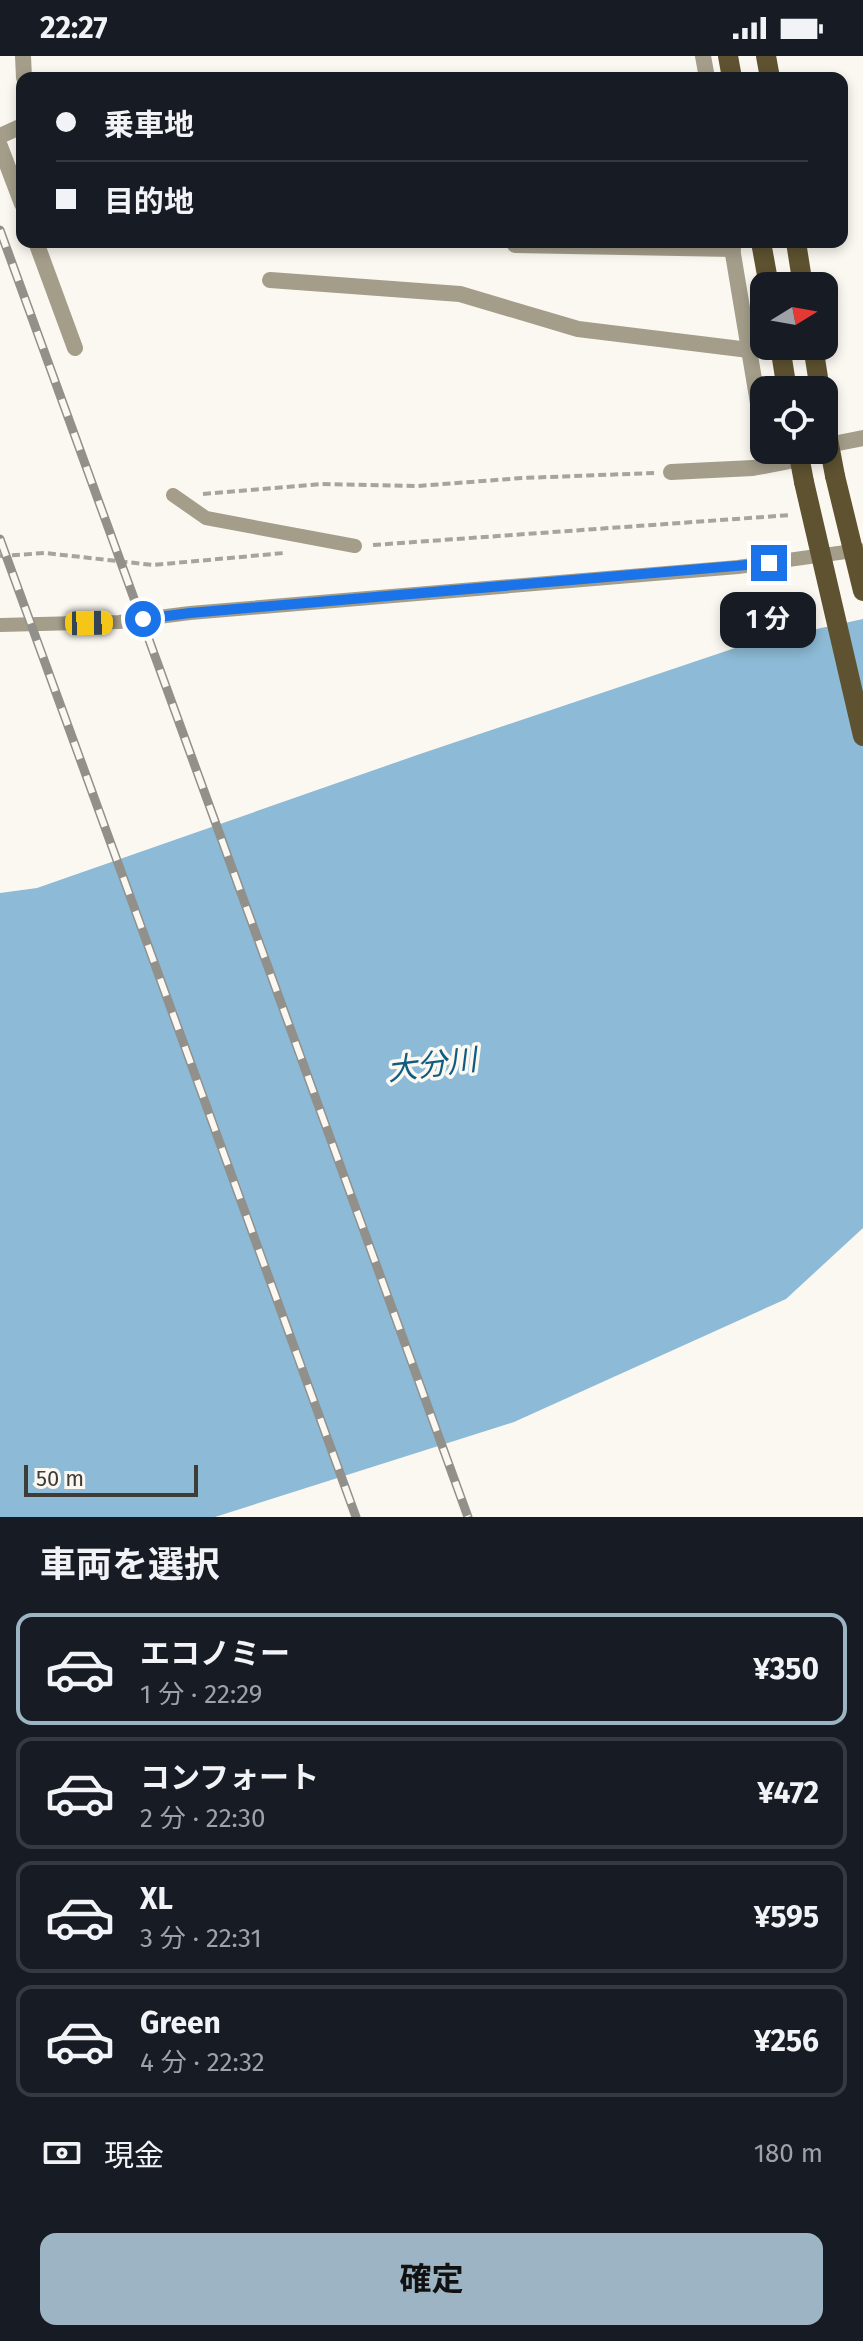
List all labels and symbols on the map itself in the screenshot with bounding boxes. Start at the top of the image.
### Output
north arrow [750,272,838,360]
route end [751,545,787,581]
callout: 1 分 [721,591,817,647]
route start [125,601,161,637]
car [65,611,113,635]
water label: 大分川 [385,1041,482,1088]
scale bar [24,1461,198,1497]

